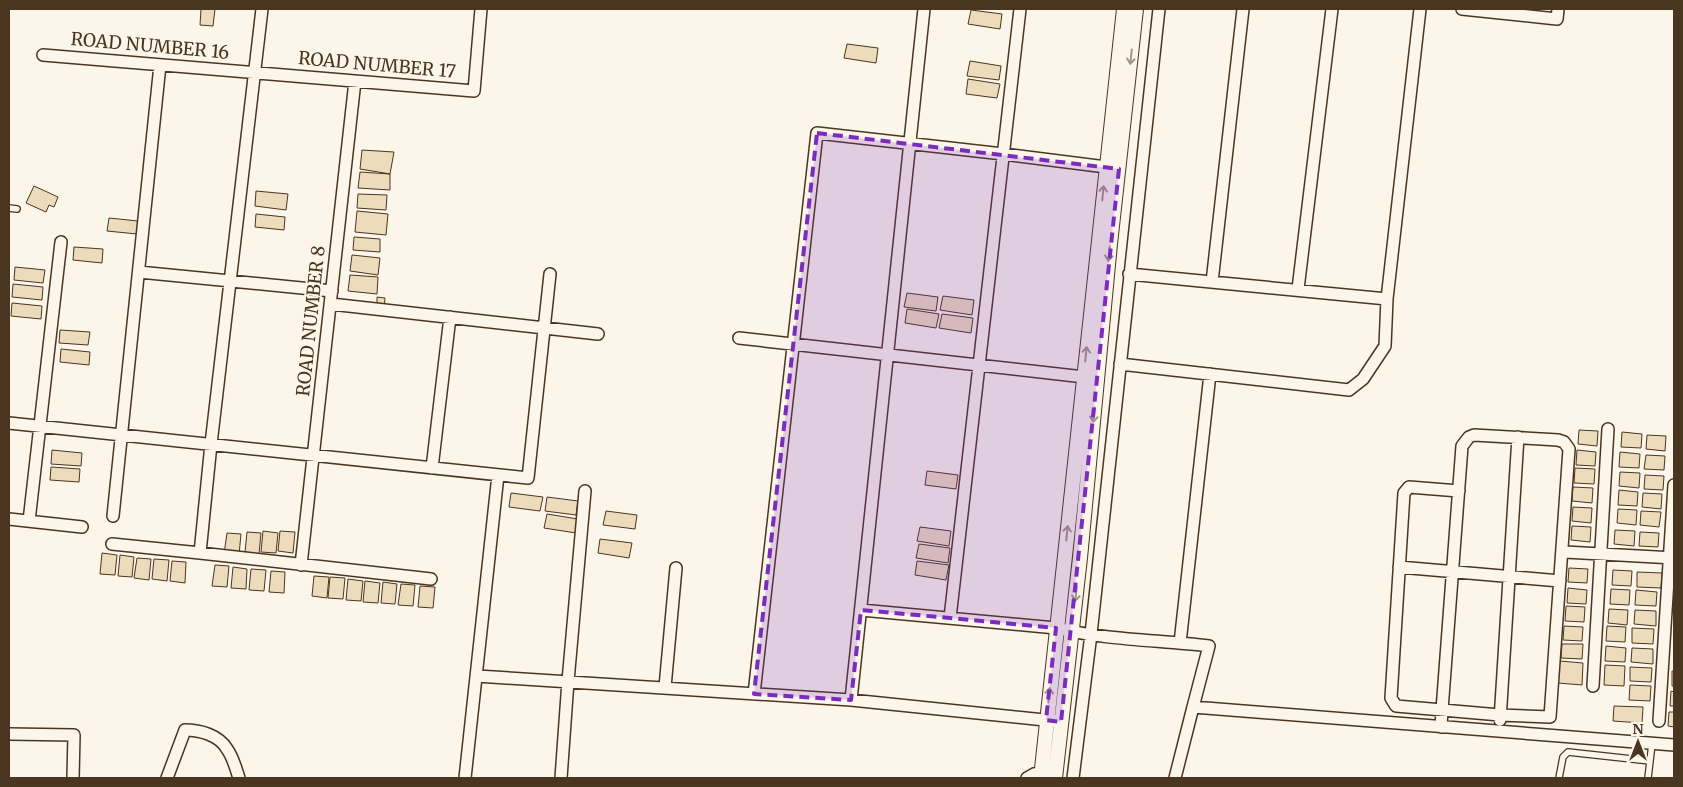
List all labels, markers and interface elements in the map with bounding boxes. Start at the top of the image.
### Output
street label: ROAD NUMBER 16 [70,27,230,64]
street label: ROAD NUMBER 17 [297,46,457,83]
one-way arrow [1126,49,1136,65]
one-way arrow [1098,185,1108,201]
street label: ROAD NUMBER 8 [291,244,330,397]
one-way arrow [1105,245,1114,261]
one-way arrow [1081,347,1091,363]
one-way arrow [1089,407,1098,423]
one-way arrow [1062,526,1072,542]
one-way arrow [1071,586,1081,602]
one-way arrow [1044,687,1054,703]
north arrow [1613,717,1663,767]
text: N [1632,720,1644,738]

